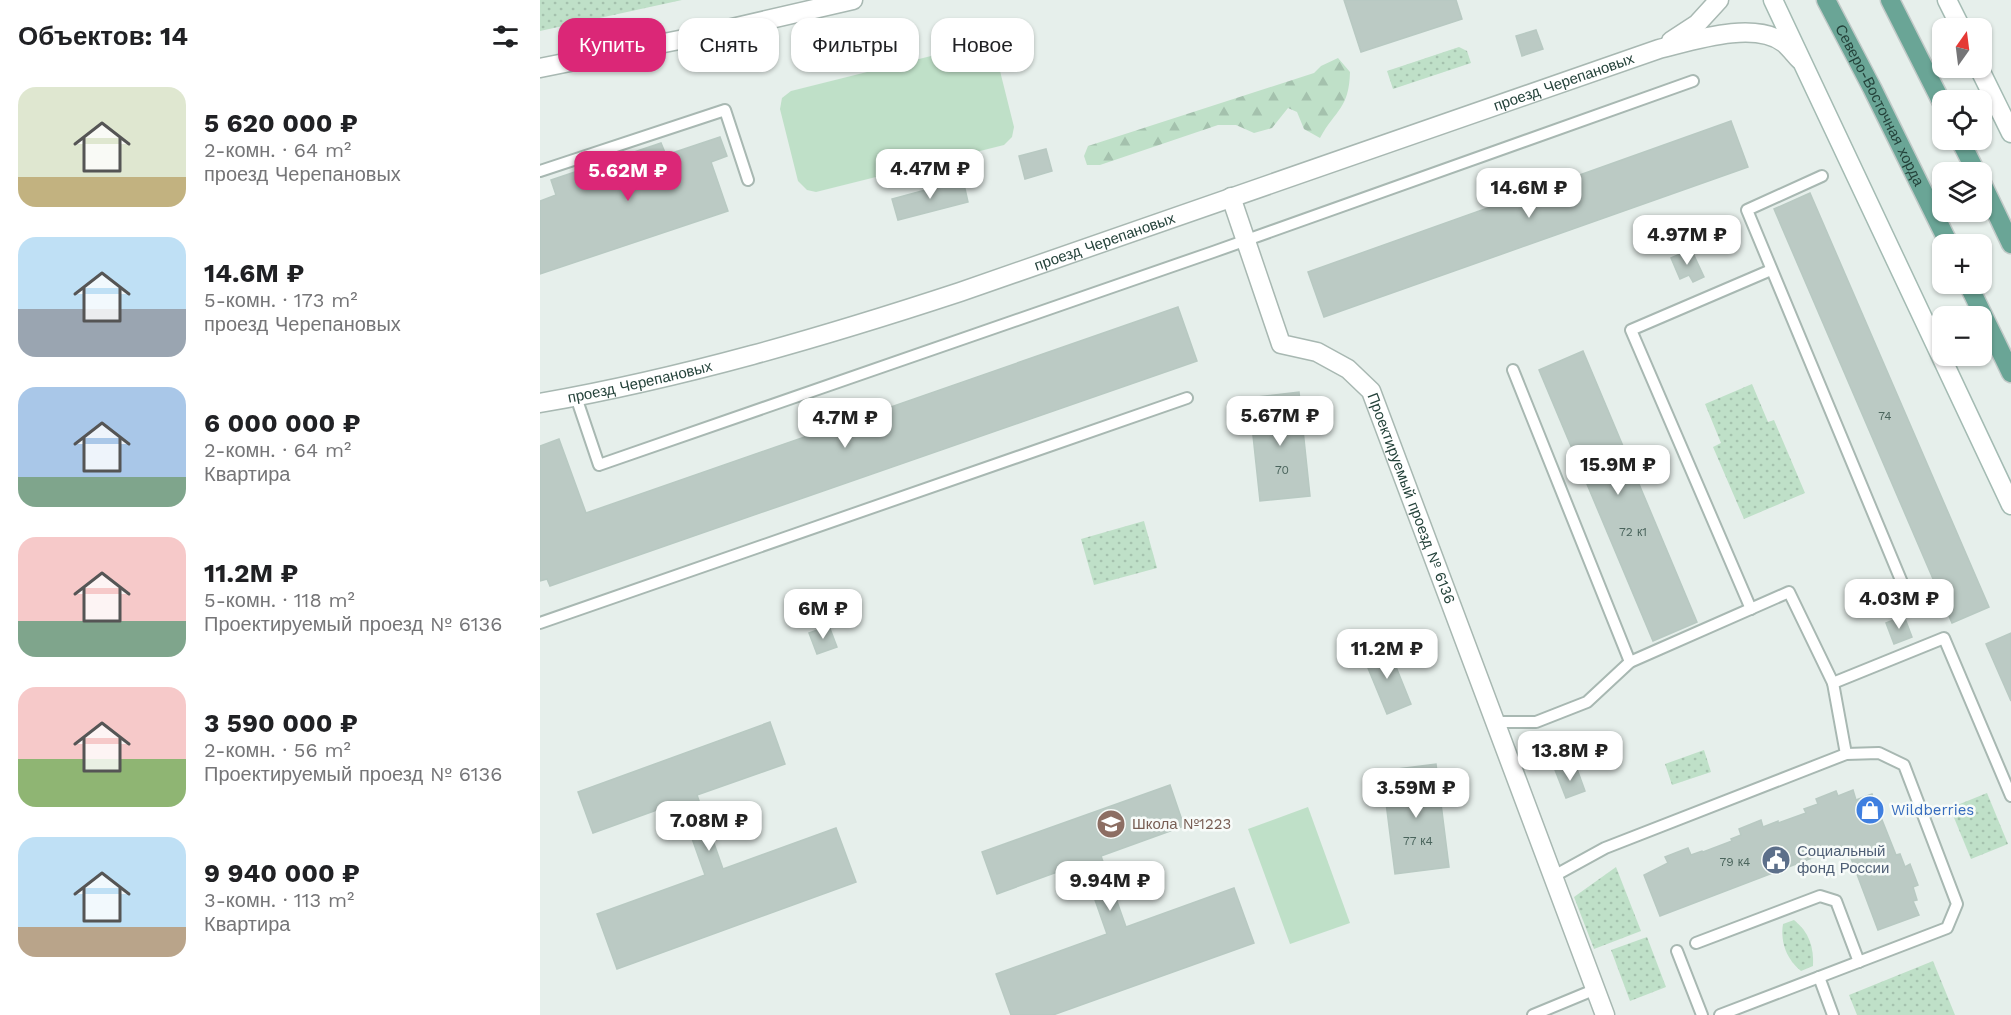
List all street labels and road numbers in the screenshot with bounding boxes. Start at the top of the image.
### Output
street label: Северо-Восточная хорда [1831,21,1928,190]
street label: проезд Черепановых [1491,49,1637,115]
street label: проезд Черепановых [1032,209,1178,274]
street label: проезд Черепановых [566,357,714,407]
street label: Проектируемый проезд № 6136 [1364,390,1459,606]

